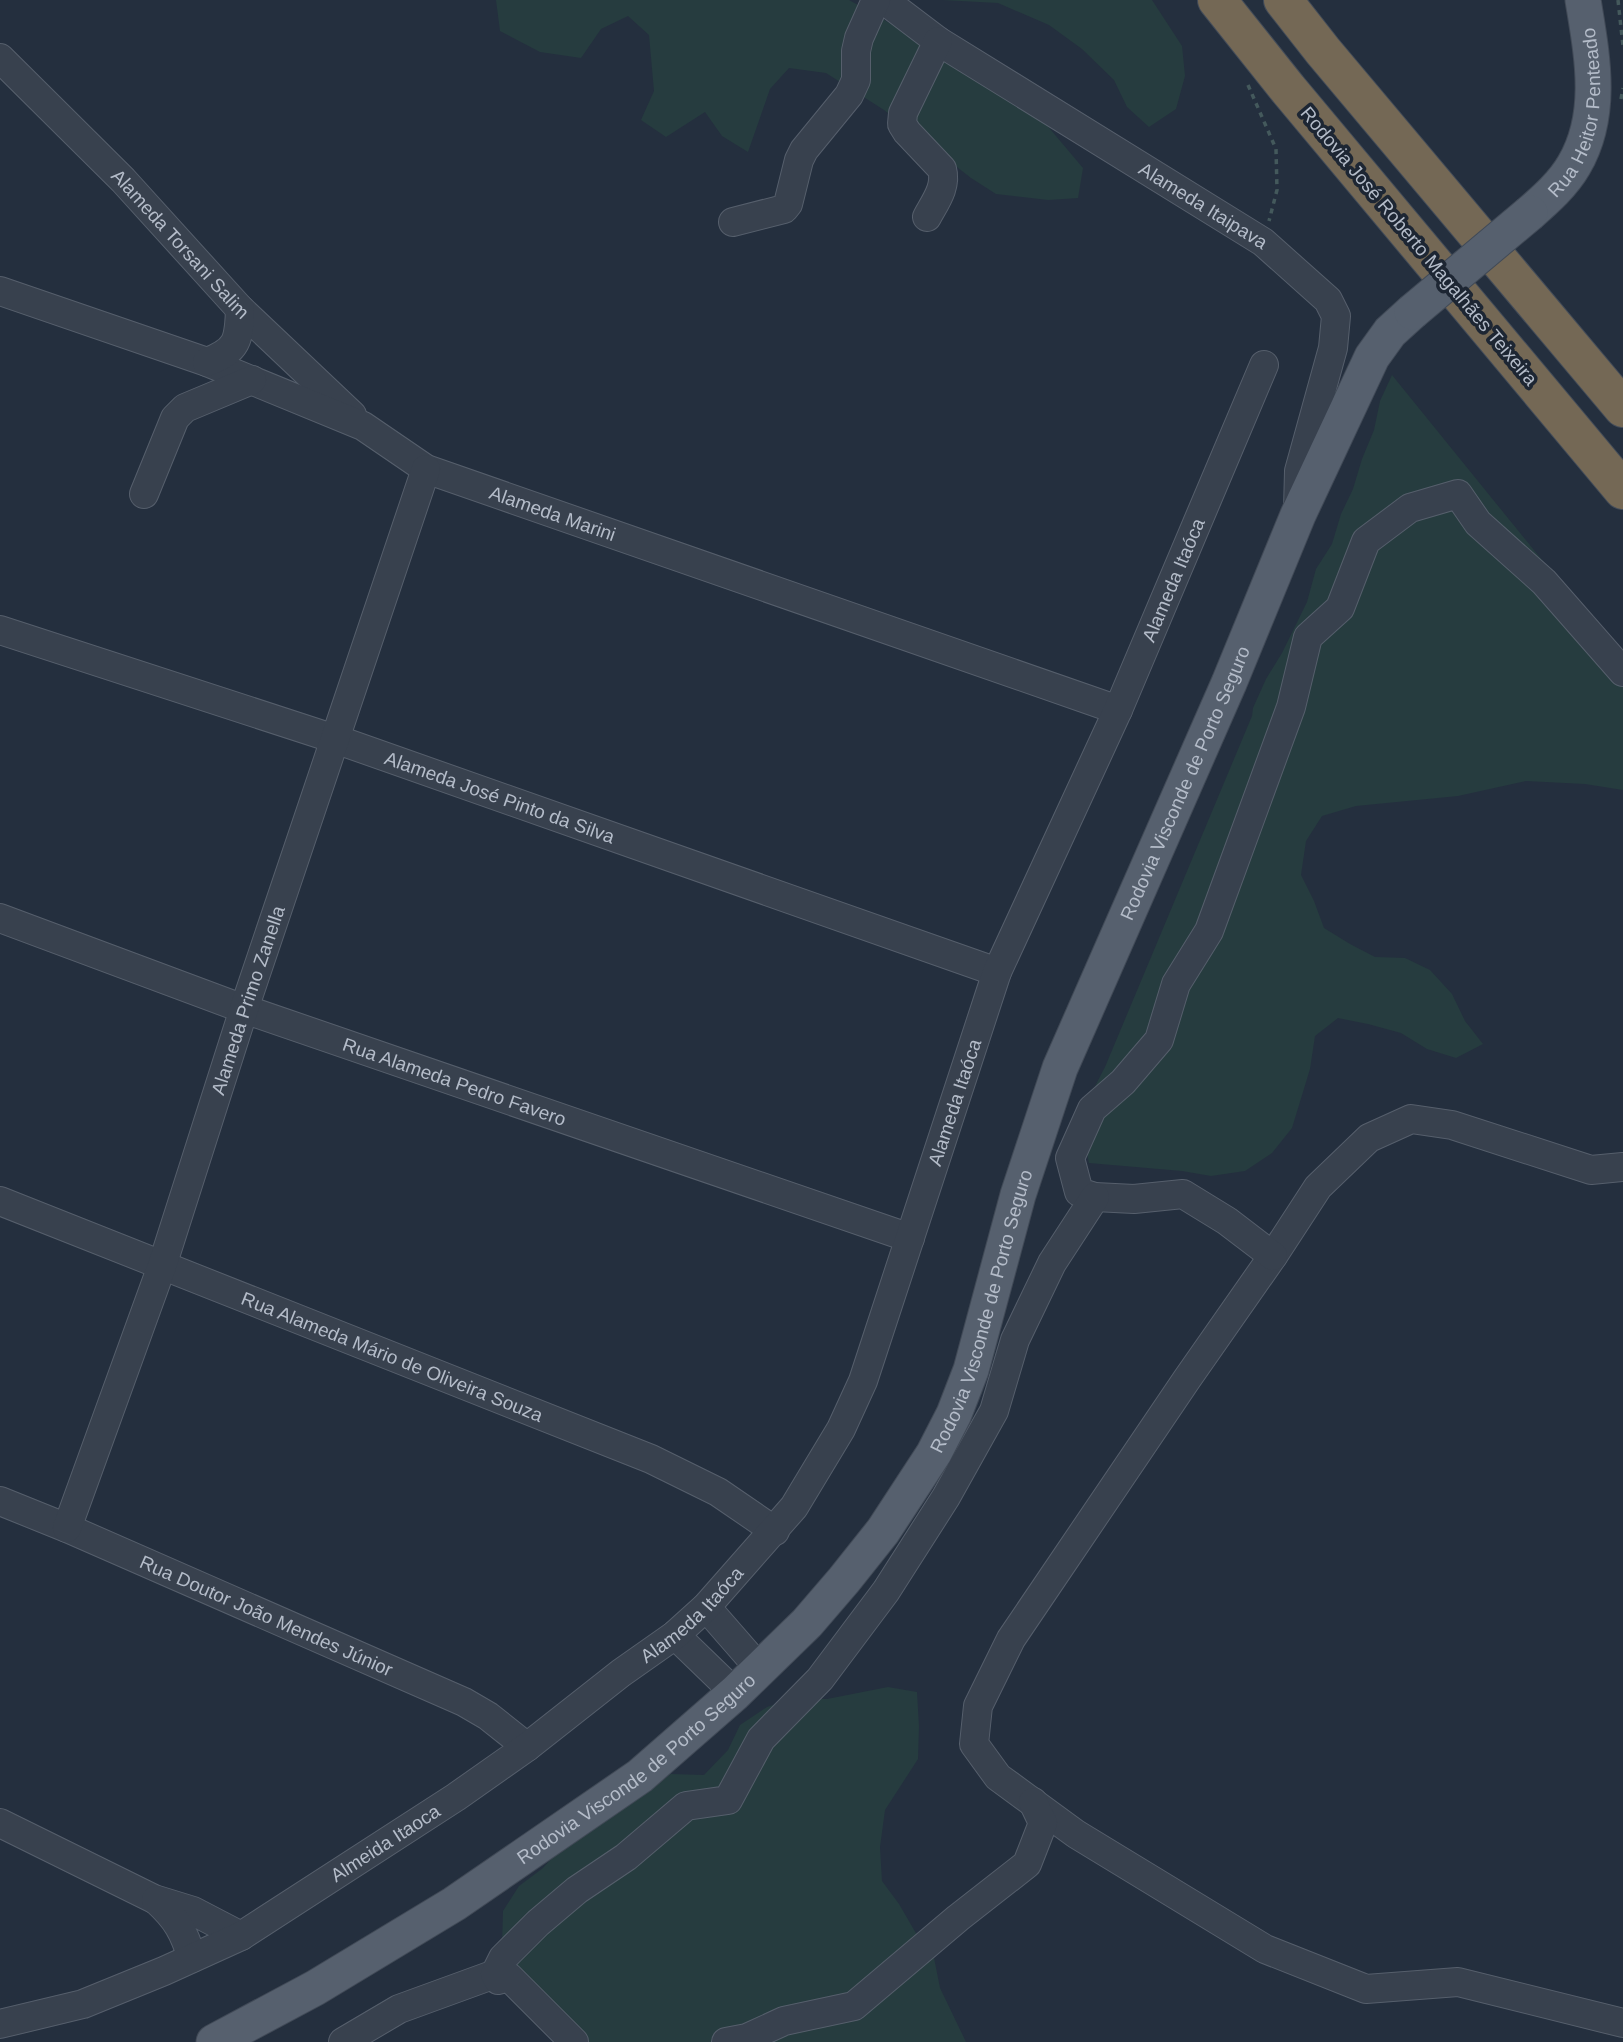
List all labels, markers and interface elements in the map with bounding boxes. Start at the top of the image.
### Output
street label: Rua Heitor Penteado [1543,27,1604,201]
street label: Rodovia José Roberto Magalhães Teixeira [1296,103,1542,390]
street label: Alameda Itaipava [1136,158,1272,253]
street label: Alameda Torsani Salim [108,165,254,323]
street label: Alameda Marini [487,482,619,545]
street label: Alameda Itaóca [1138,515,1209,645]
street label: Rodovia Visconde de Porto Seguro [1116,643,1254,923]
street label: Alameda José Pinto da Silva [382,747,618,847]
street label: Alameda Primo Zanella [207,903,289,1097]
street label: Rua Alameda Pedro Favero [340,1033,569,1129]
street label: Alameda Itaóca [924,1036,985,1168]
street label: Rodovia Visconde de Porto Seguro [925,1167,1036,1456]
street label: Rua Alameda Mário de Oliveira Souza [239,1287,546,1426]
street label: Rua Doutor João Mendes Júnior [137,1551,397,1680]
street label: Alameda Itaóca [636,1562,747,1667]
street label: Rodovia Visconde de Porto Seguro [513,1669,759,1868]
street label: Almeida Itaoca [327,1800,444,1886]

